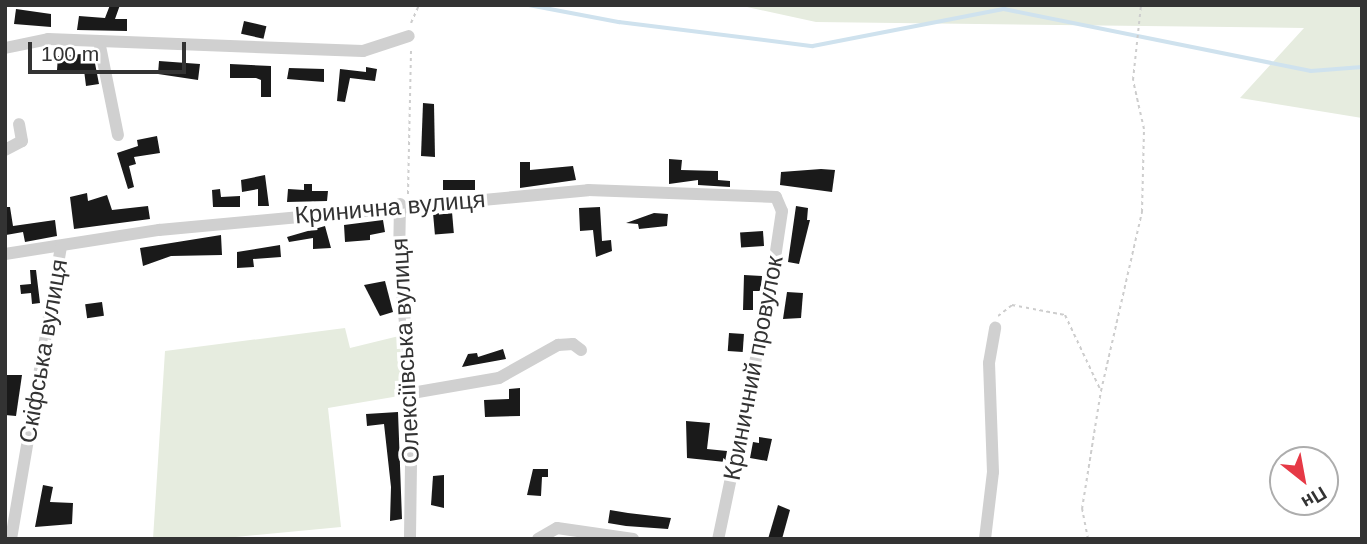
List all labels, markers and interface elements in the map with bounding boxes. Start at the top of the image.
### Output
scale bar [32,28,189,72]
text: 100 m [41,42,99,65]
street label: Кринична вулиця [294,184,486,230]
street label: Олексіївська вулиця [385,237,425,465]
street label: Криничний провулок [717,253,789,483]
street label: Скіфська вулиця [13,257,73,445]
north arrow [1269,446,1339,516]
text: Пн [1298,482,1330,513]

